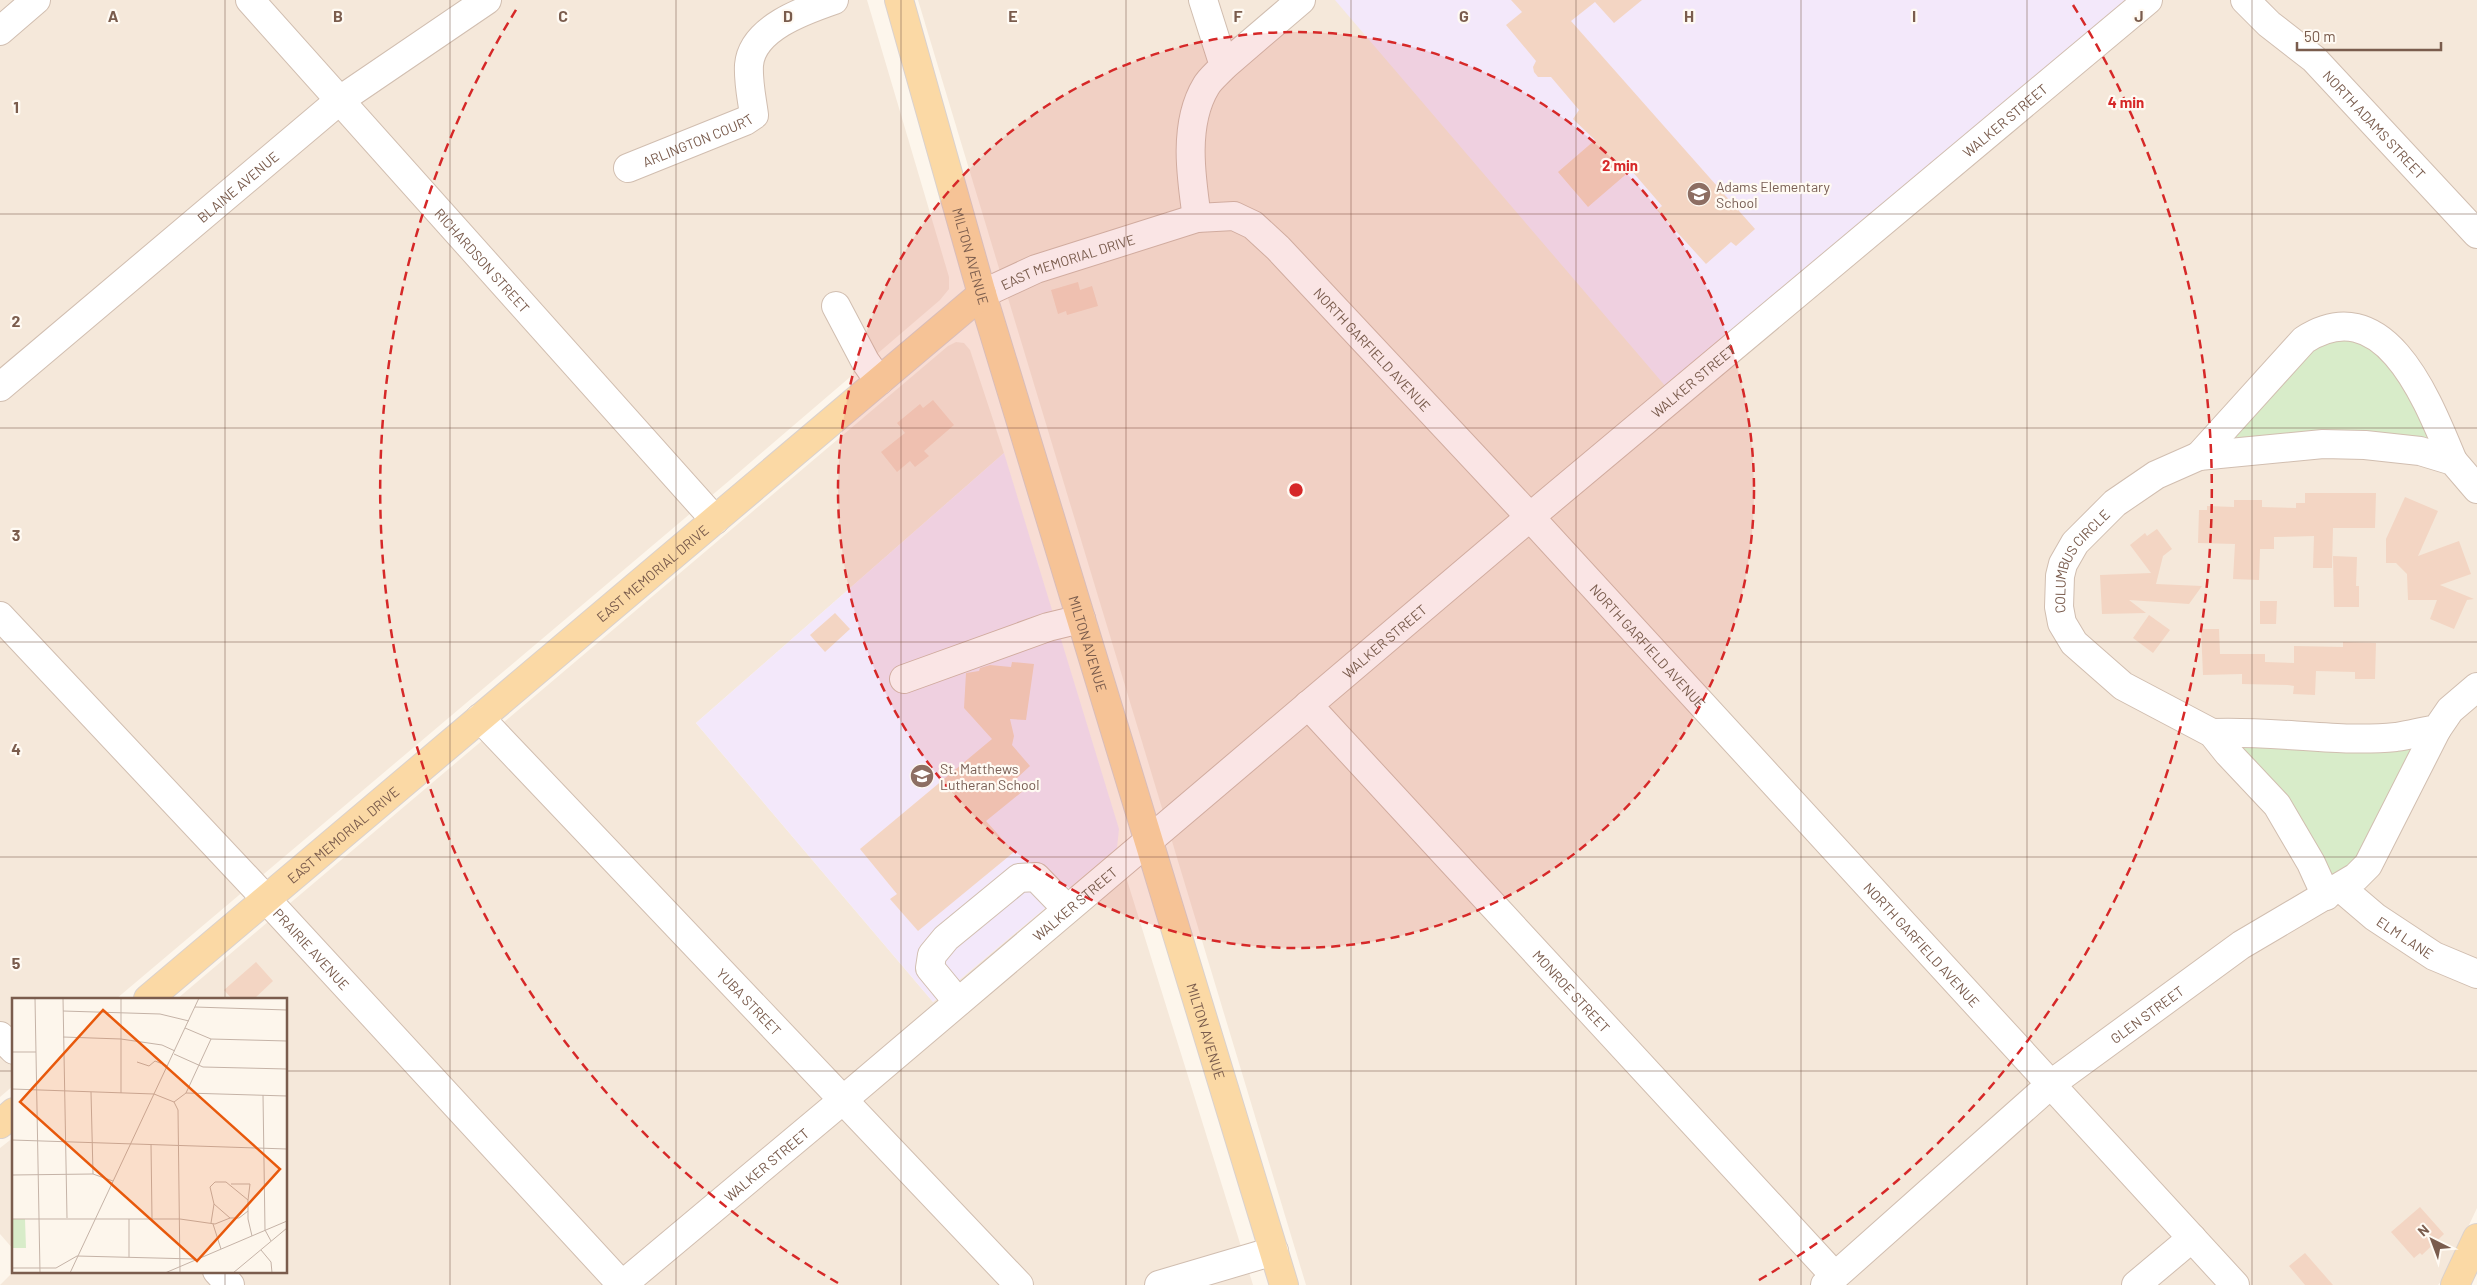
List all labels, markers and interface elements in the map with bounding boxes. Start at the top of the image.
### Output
text: A [108,6,119,25]
text: B [333,6,343,25]
text: C [558,6,568,25]
text: D [783,6,793,25]
text: E [1008,6,1018,25]
text: F [1234,6,1243,25]
text: G [1459,6,1469,25]
text: H [1684,6,1694,25]
text: I [1912,6,1916,25]
text: J [2134,6,2144,25]
scale bar [2297,20,2441,52]
text: 50 m [2304,27,2336,45]
street label: NORTH ADAMS STREET [2320,66,2429,182]
street label: WALKER STREET [1959,80,2050,160]
text: 4 min [2108,93,2144,111]
text: 1 [13,97,19,116]
street label: ARLINGTON COURT [640,110,756,170]
street label: BLAINE AVENUE [193,147,282,226]
text: 2 min [1602,156,1638,174]
place label: Adams Elementary School [1716,178,1831,211]
school or university icon: Adams Elementary School [1686,181,1712,207]
street label: RICHARDSON STREET [432,204,534,316]
street label: MILTON AVENUE [949,206,993,307]
street label: EAST MEMORIAL DRIVE [998,230,1137,293]
street label: NORTH GARFIELD AVENUE [1311,284,1435,415]
text: 2 [12,311,21,330]
street label: WALKER STREET [1647,340,1739,421]
centre of rings [1287,481,1305,499]
street label: COLUMBUS CIRCLE [2050,505,2113,615]
street label: EAST MEMORIAL DRIVE [593,521,711,625]
text: 3 [12,525,20,544]
street label: NORTH GARFIELD AVENUE [1587,580,1710,712]
street label: MILTON AVENUE [1066,593,1111,694]
street label: WALKER STREET [1339,600,1430,681]
text: 4 [11,739,21,758]
place label: St. Matthews Lutheran School [940,760,1039,793]
school or university icon: St. Matthews Lutheran School [909,763,935,789]
street label: EAST MEMORIAL DRIVE [283,782,402,886]
street label: WALKER STREET [1029,863,1120,944]
street label: NORTH GARFIELD AVENUE [1861,878,1984,1010]
street label: PRAIRIE AVENUE [270,905,353,993]
street label: ELM LANE [2374,912,2437,962]
street label: MONROE STREET [1530,946,1614,1036]
text: 5 [12,953,21,972]
street label: YUBA STREET [714,964,785,1038]
street label: MILTON AVENUE [1184,981,1229,1081]
street label: GLEN STREET [2107,982,2187,1046]
inset map [12,998,288,1272]
street label: WALKER STREET [720,1124,812,1205]
north arrow [2407,1215,2457,1265]
text: N [2414,1221,2432,1239]

